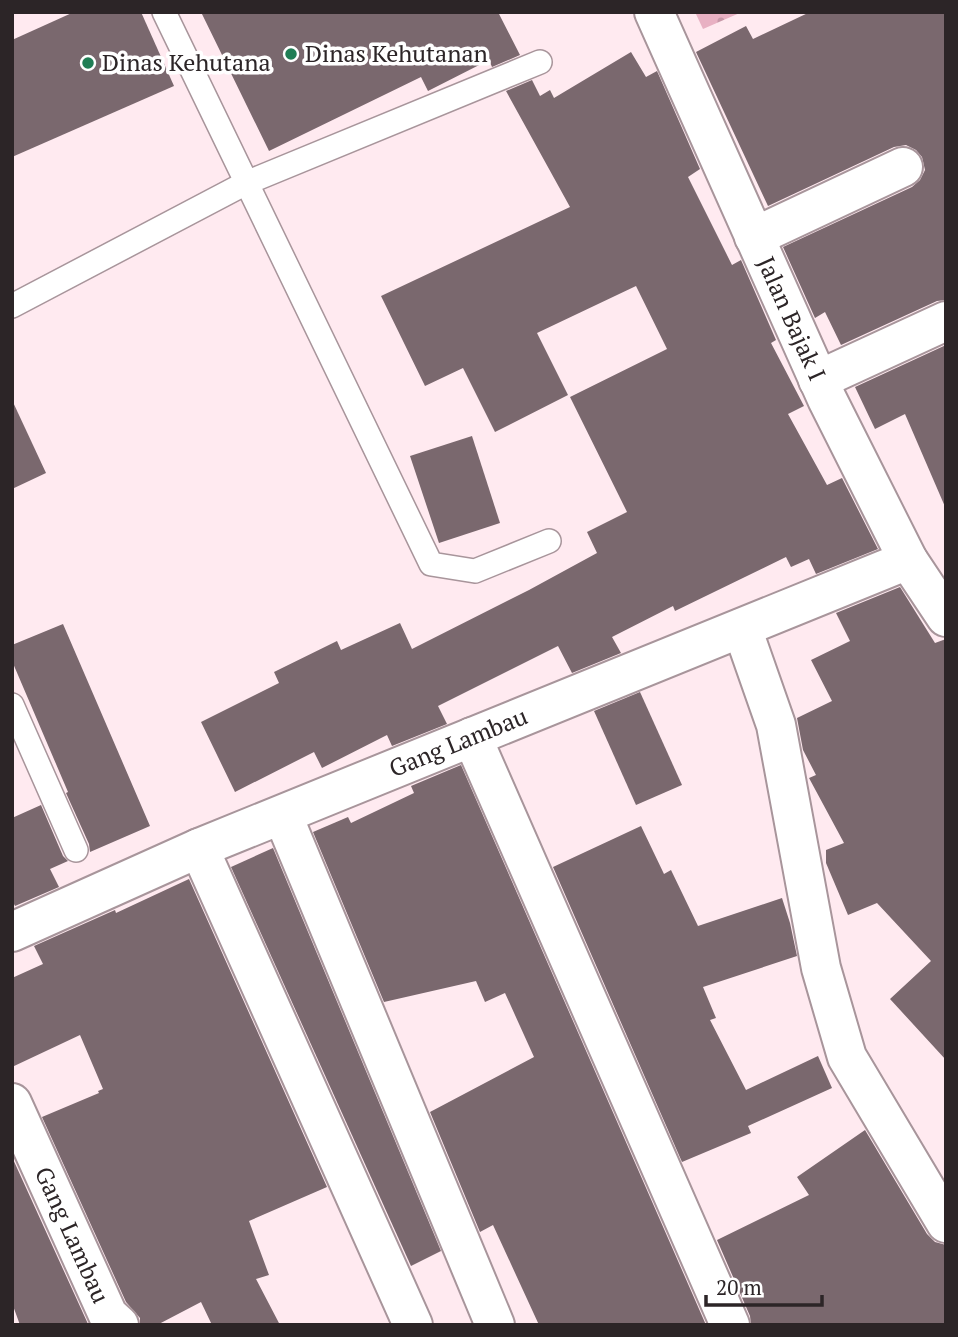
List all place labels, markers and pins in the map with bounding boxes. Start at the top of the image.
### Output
place label: Dinas Kehutanan [305,37,488,69]
place label: Dinas Kehutana [102,46,271,78]
marker: Dinas Kehutanan [283,46,299,62]
marker: Dinas Kehutana [80,55,96,71]

